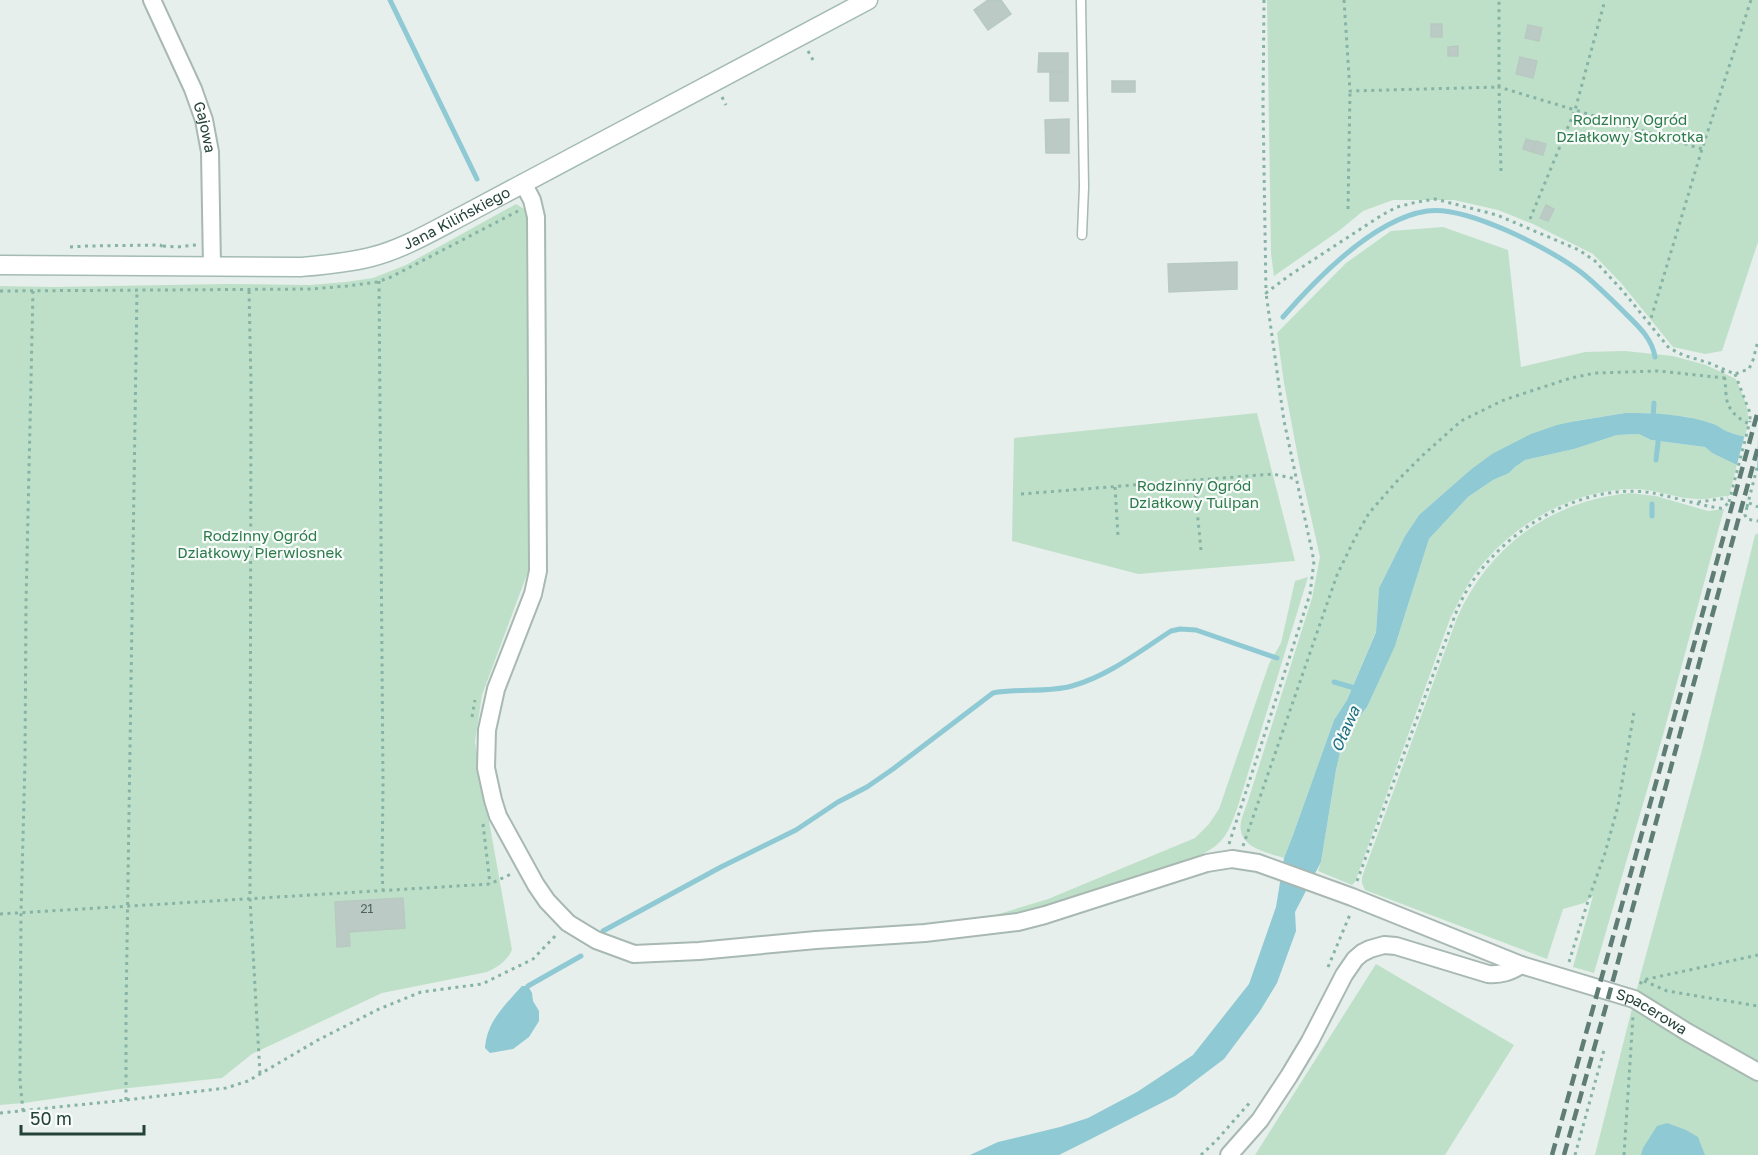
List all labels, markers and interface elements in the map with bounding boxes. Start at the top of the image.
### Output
street label: Gajowa [190,99,220,154]
park label: Rodzinny Ogród Działkowy Stokrotka [1556,110,1704,145]
street label: Jana Kilińskiego [400,182,513,253]
park label: Rodzinny Ogród Działkowy Tulipan [1129,476,1259,511]
park label: Rodzinny Ogród Działkowy Pierwiosnek [177,526,343,561]
water label: Oława [1326,702,1364,755]
house number: 21 [361,901,374,916]
street label: Spacerowa [1614,984,1691,1038]
scale bar [21,1098,144,1136]
text: 50 m [30,1107,72,1129]

